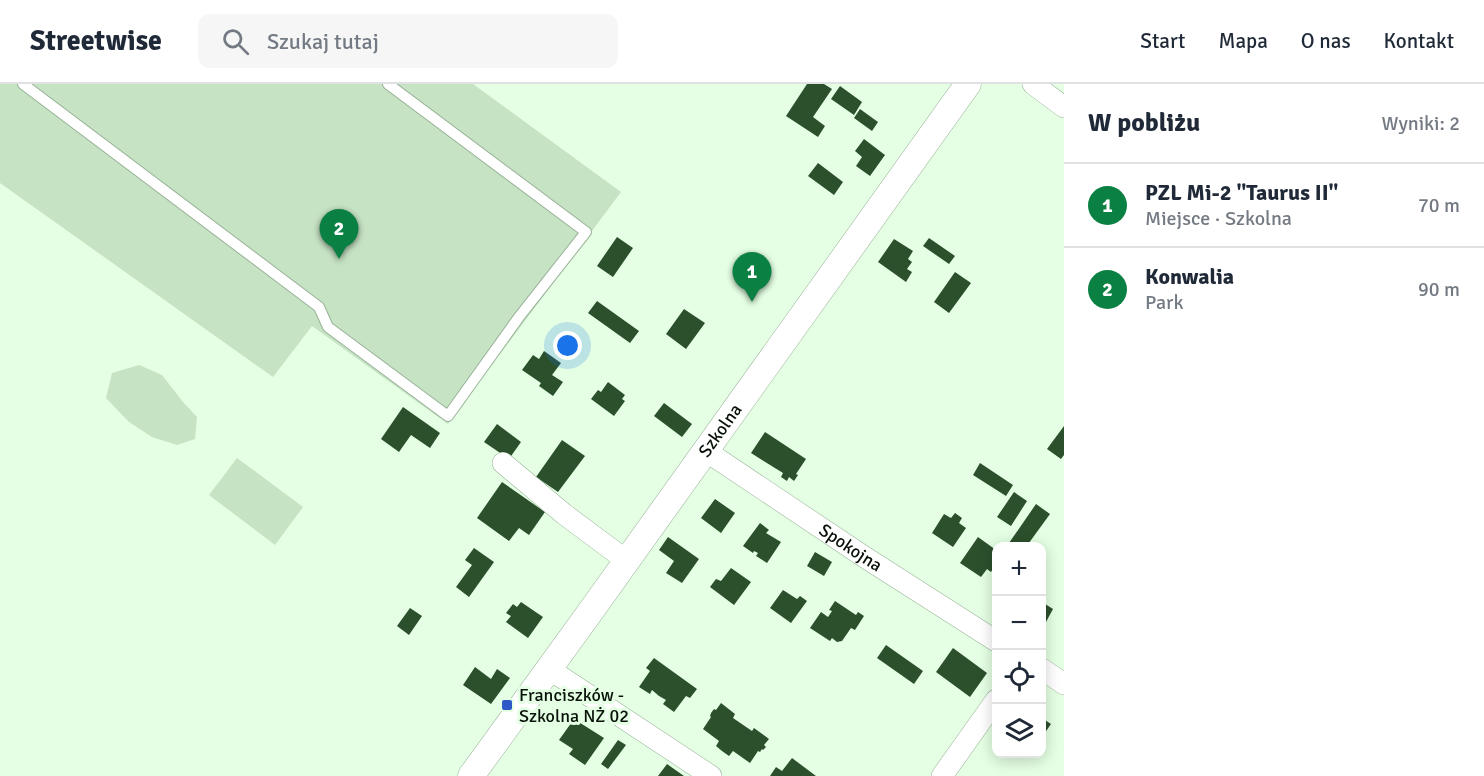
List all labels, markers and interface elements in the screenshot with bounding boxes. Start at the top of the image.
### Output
search box [198,14,618,68]
text: Streetwise [30,24,162,58]
icon: search [219,25,252,58]
text: Szukaj tutaj [267,28,379,55]
text: Start [1140,28,1185,54]
text: Mapa [1218,28,1268,54]
text: O nas [1301,28,1351,54]
text: Kontakt [1384,28,1454,54]
text: W pobliżu [1088,107,1200,139]
text: Wyniki: 2 [1381,111,1460,136]
text: PZL Mi-2 "Taurus II" [1145,179,1338,206]
text: 1 [1102,193,1113,218]
text: 70 m [1418,193,1460,218]
text: Miejsce · Szkolna [1145,206,1292,231]
pin: 2 [320,210,358,259]
pin: 1 [732,252,771,302]
text: Konwalia [1145,263,1234,290]
text: 2 [1102,277,1113,302]
text: 90 m [1418,277,1460,302]
text: Park [1145,290,1183,315]
your location [553,331,582,360]
street label: Szkolna [694,400,747,461]
street label: Spokojna [815,519,886,576]
map controls [992,542,1046,758]
button: + [992,542,1046,596]
button: − [992,596,1046,650]
button: locate [992,650,1046,704]
place label: Franciszków - Szkolna NŻ 02 [519,684,629,727]
marker: Franciszków - Szkolna NŻ 02 [500,698,514,712]
button: layers [992,704,1046,758]

